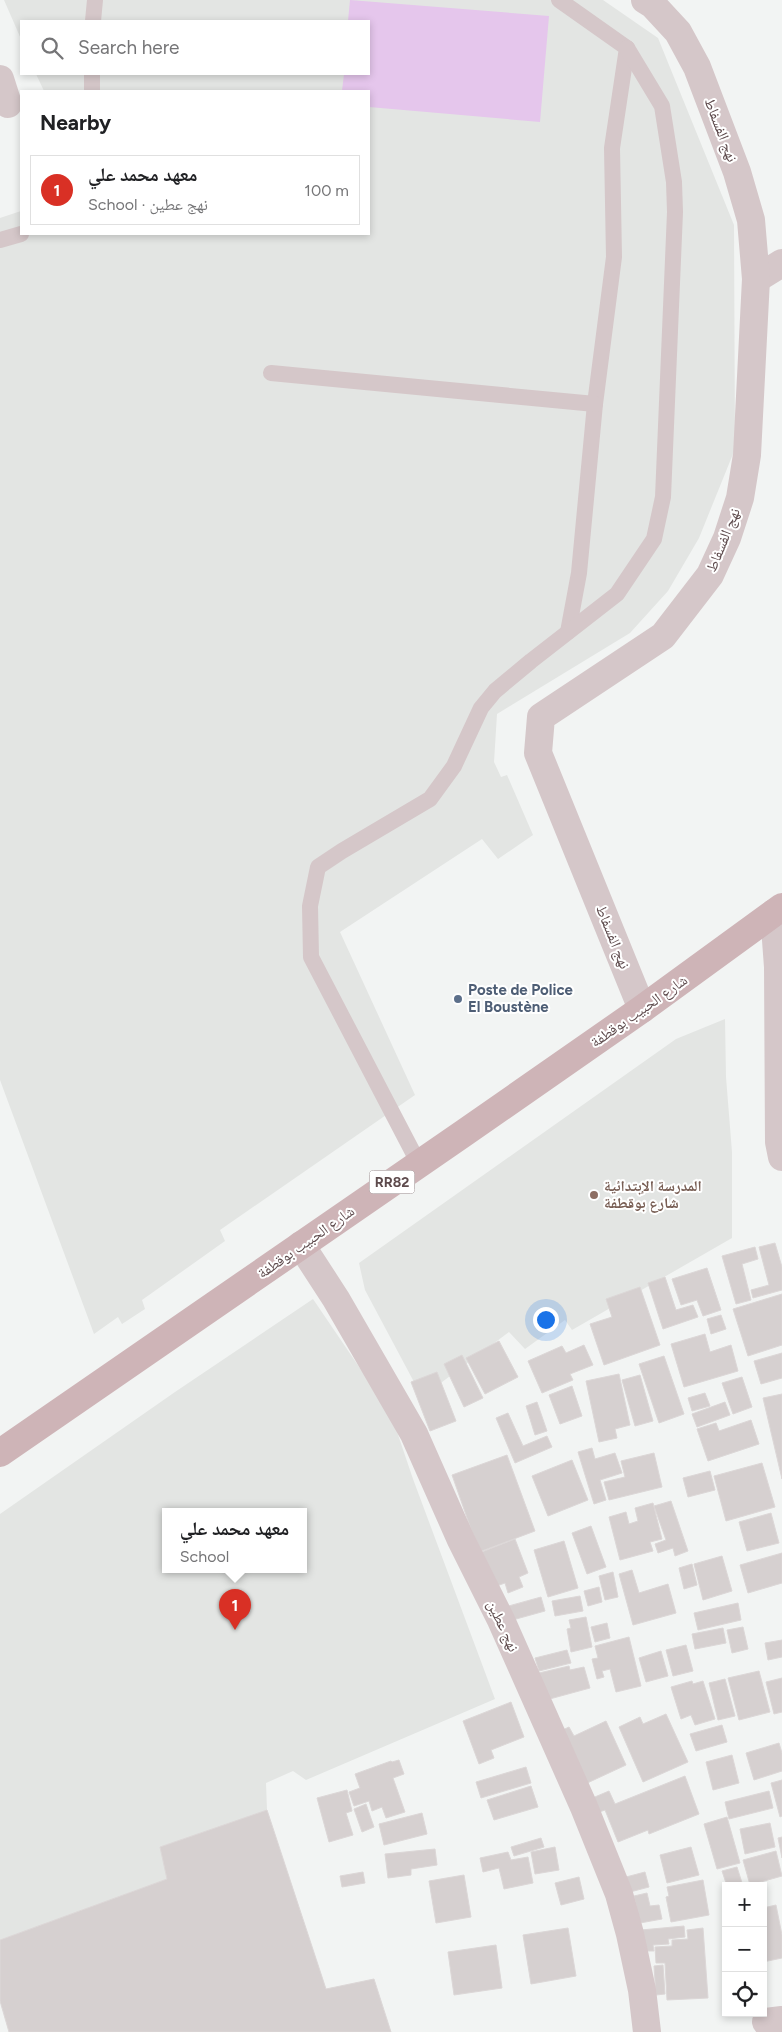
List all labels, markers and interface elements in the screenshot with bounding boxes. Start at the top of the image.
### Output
search box [20,20,370,75]
icon: search [38,34,66,62]
text: Search here [78,36,180,59]
street label: نهج الفسفاط [700,95,741,165]
text: Nearby [40,110,111,135]
text: معهد محمد علي [88,163,197,186]
text: 1 [54,181,60,200]
text: 100 m [304,181,349,200]
text: School · نهج عطين [88,195,208,214]
street label: نهج الفسفاط [702,505,745,575]
street label: نهج الفسفاط [591,902,634,972]
street label: شارع الحبيب بوقطفة [587,971,692,1052]
place label: Poste de Police El Boustène [468,981,574,1016]
marker: Poste de Police El Boustène [452,993,464,1005]
road number: RR82 [370,1170,414,1194]
place label: المدرسة الإبتدائية شارع بوقطفة [604,1177,702,1213]
marker: المدرسة الإبتدائية شارع بوقطفة [588,1189,600,1201]
street label: شارع الحبيب بوقطفة [254,1202,359,1283]
your location [533,1307,559,1333]
popup [162,1508,307,1573]
text: معهد محمد علي [180,1517,289,1540]
text: School [180,1547,229,1566]
pin: 1 [219,1589,251,1630]
street label: نهج عطين [482,1597,523,1655]
map controls [722,1882,767,2017]
button: + [722,1882,767,1927]
button: − [722,1927,767,1972]
button: locate [722,1972,767,2017]

